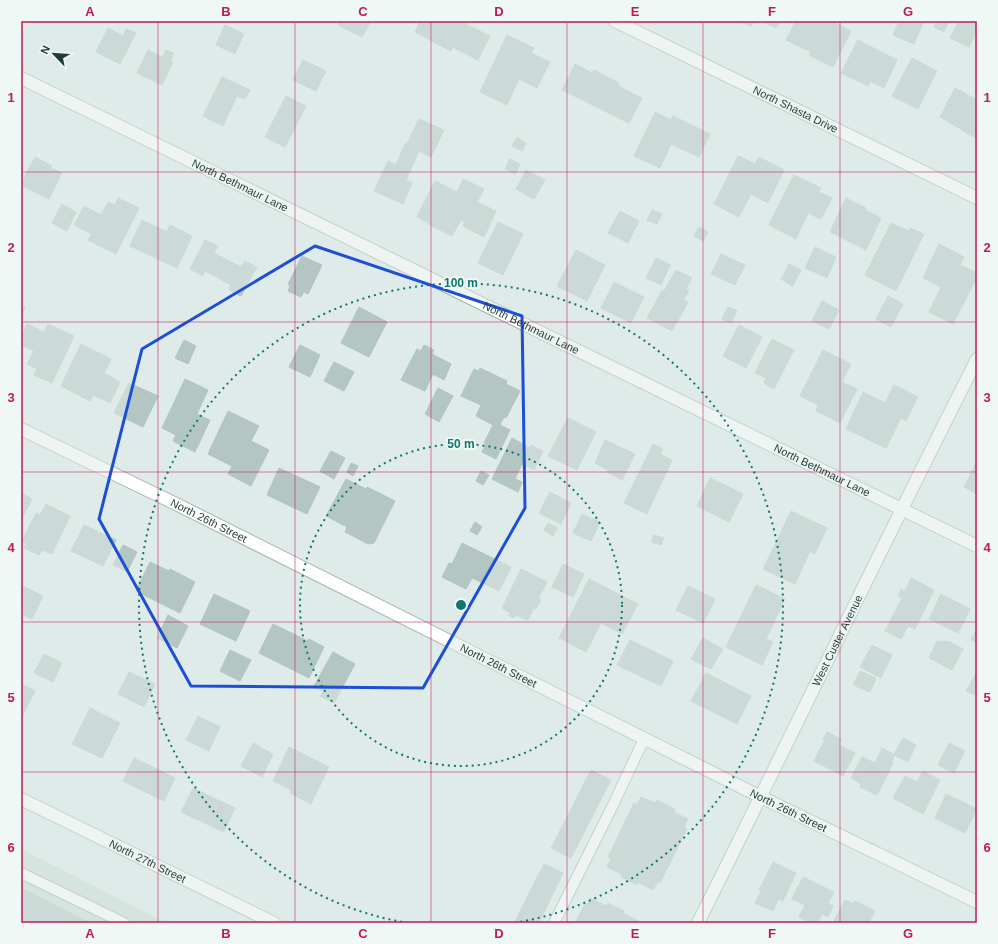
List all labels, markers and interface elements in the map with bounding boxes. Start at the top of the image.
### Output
text: A [85,4,95,19]
text: B [221,4,231,19]
text: C [358,4,368,19]
text: D [494,4,504,19]
text: E [631,4,640,19]
text: F [768,4,776,19]
text: G [903,4,913,19]
north arrow [34,34,74,74]
text: N [38,44,52,56]
street label: North Shasta Drive [751,83,840,135]
text: 1 [7,90,15,105]
text: 1 [983,90,991,105]
street label: North Bethmaur Lane [190,157,290,214]
text: 2 [7,240,15,255]
text: 2 [983,240,991,255]
text: 100 m [444,276,478,290]
street label: North Bethmaur Lane [481,299,581,356]
text: 3 [7,390,15,405]
text: 3 [983,390,991,405]
text: 50 m [447,437,475,451]
street label: North Bethmaur Lane [772,442,872,499]
street label: North 26th Street [169,496,249,545]
text: 4 [7,540,15,555]
text: 4 [983,540,991,555]
street label: West Custer Avenue [810,593,865,688]
centre of rings [454,598,468,612]
street label: North 26th Street [458,641,539,690]
text: 5 [7,690,15,705]
text: 5 [983,690,991,705]
street label: North 26th Street [748,787,829,834]
street label: North 27th Street [107,837,188,885]
text: 6 [7,840,15,855]
text: 6 [983,840,991,855]
text: A [85,926,95,941]
text: B [221,926,231,941]
text: C [358,926,368,941]
text: D [494,926,504,941]
text: E [631,926,640,941]
text: F [768,926,776,941]
text: G [903,926,913,941]

